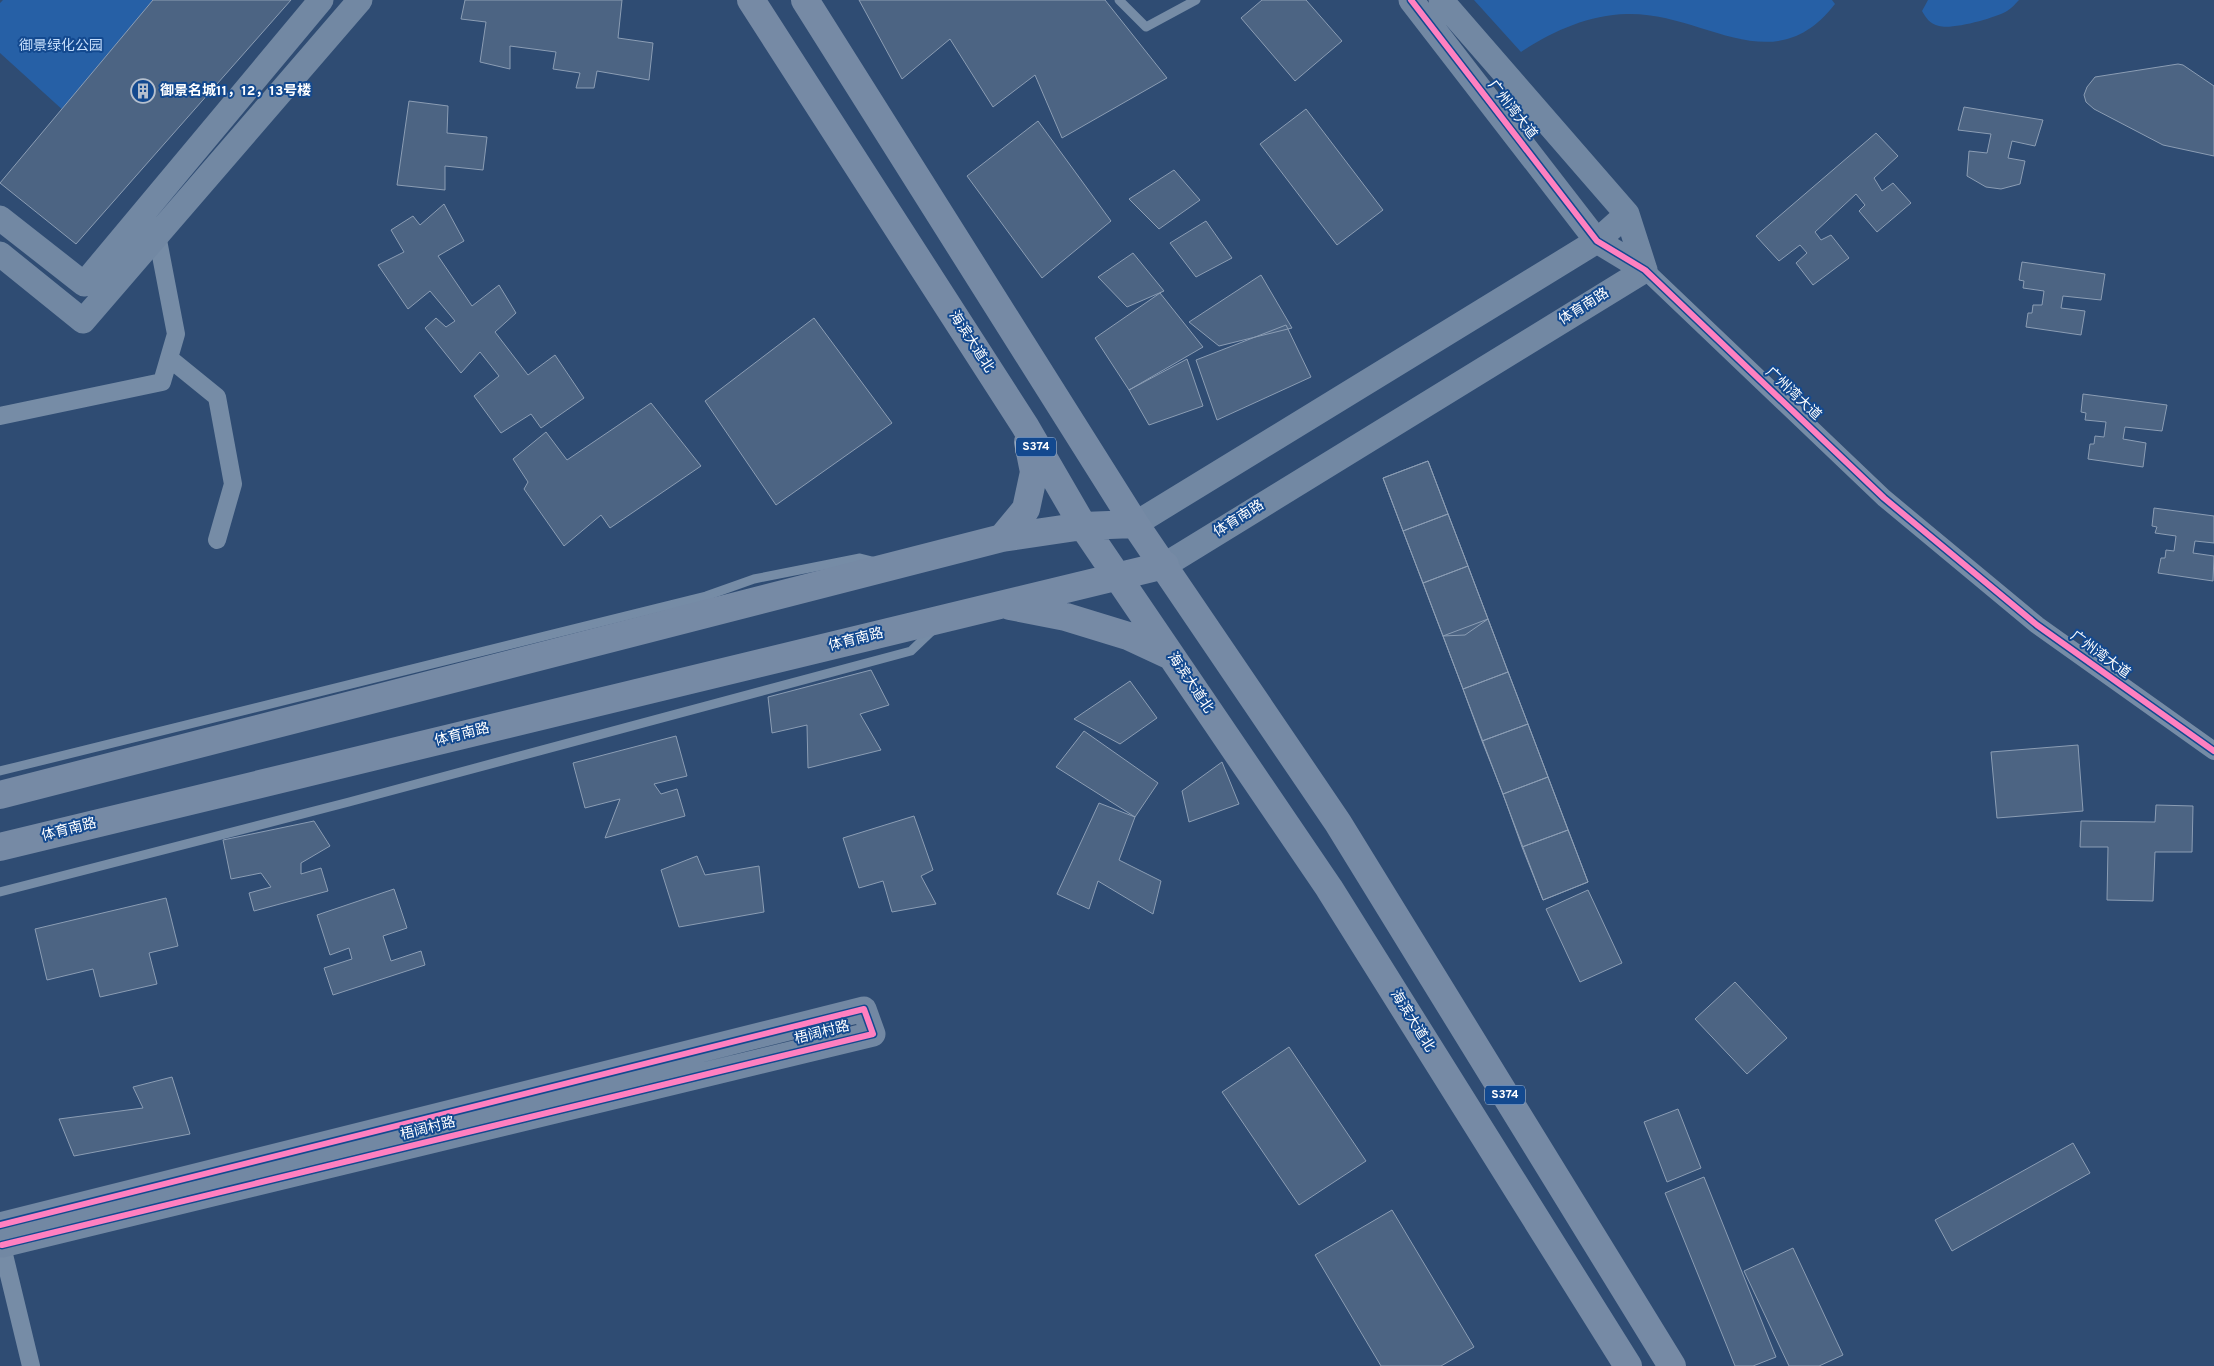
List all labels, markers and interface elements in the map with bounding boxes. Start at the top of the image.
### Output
park label: 御景绿化公园 [19,37,103,55]
street label: 广州湾大道 [1484,77,1541,143]
building icon: 御景名城11，12，13号楼 [130,78,156,104]
place label: 御景名城11，12，13号楼 [160,82,311,100]
street label: 体育南路 [1556,285,1612,329]
street label: 海滨大道北 [945,307,998,376]
street label: 广州湾大道 [1762,363,1825,424]
road number: S374 [1016,438,1056,457]
street label: 体育南路 [1211,497,1267,541]
street label: 体育南路 [827,625,885,655]
street label: 广州湾大道 [2067,627,2134,682]
street label: 海滨大道北 [1163,649,1217,717]
street label: 体育南路 [433,720,491,750]
street label: 体育南路 [40,815,98,845]
street label: 海滨大道北 [1386,986,1439,1055]
street label: 梧阔村路 [793,1017,851,1048]
road number: S374 [1485,1086,1525,1104]
street label: 梧阔村路 [399,1113,457,1144]

